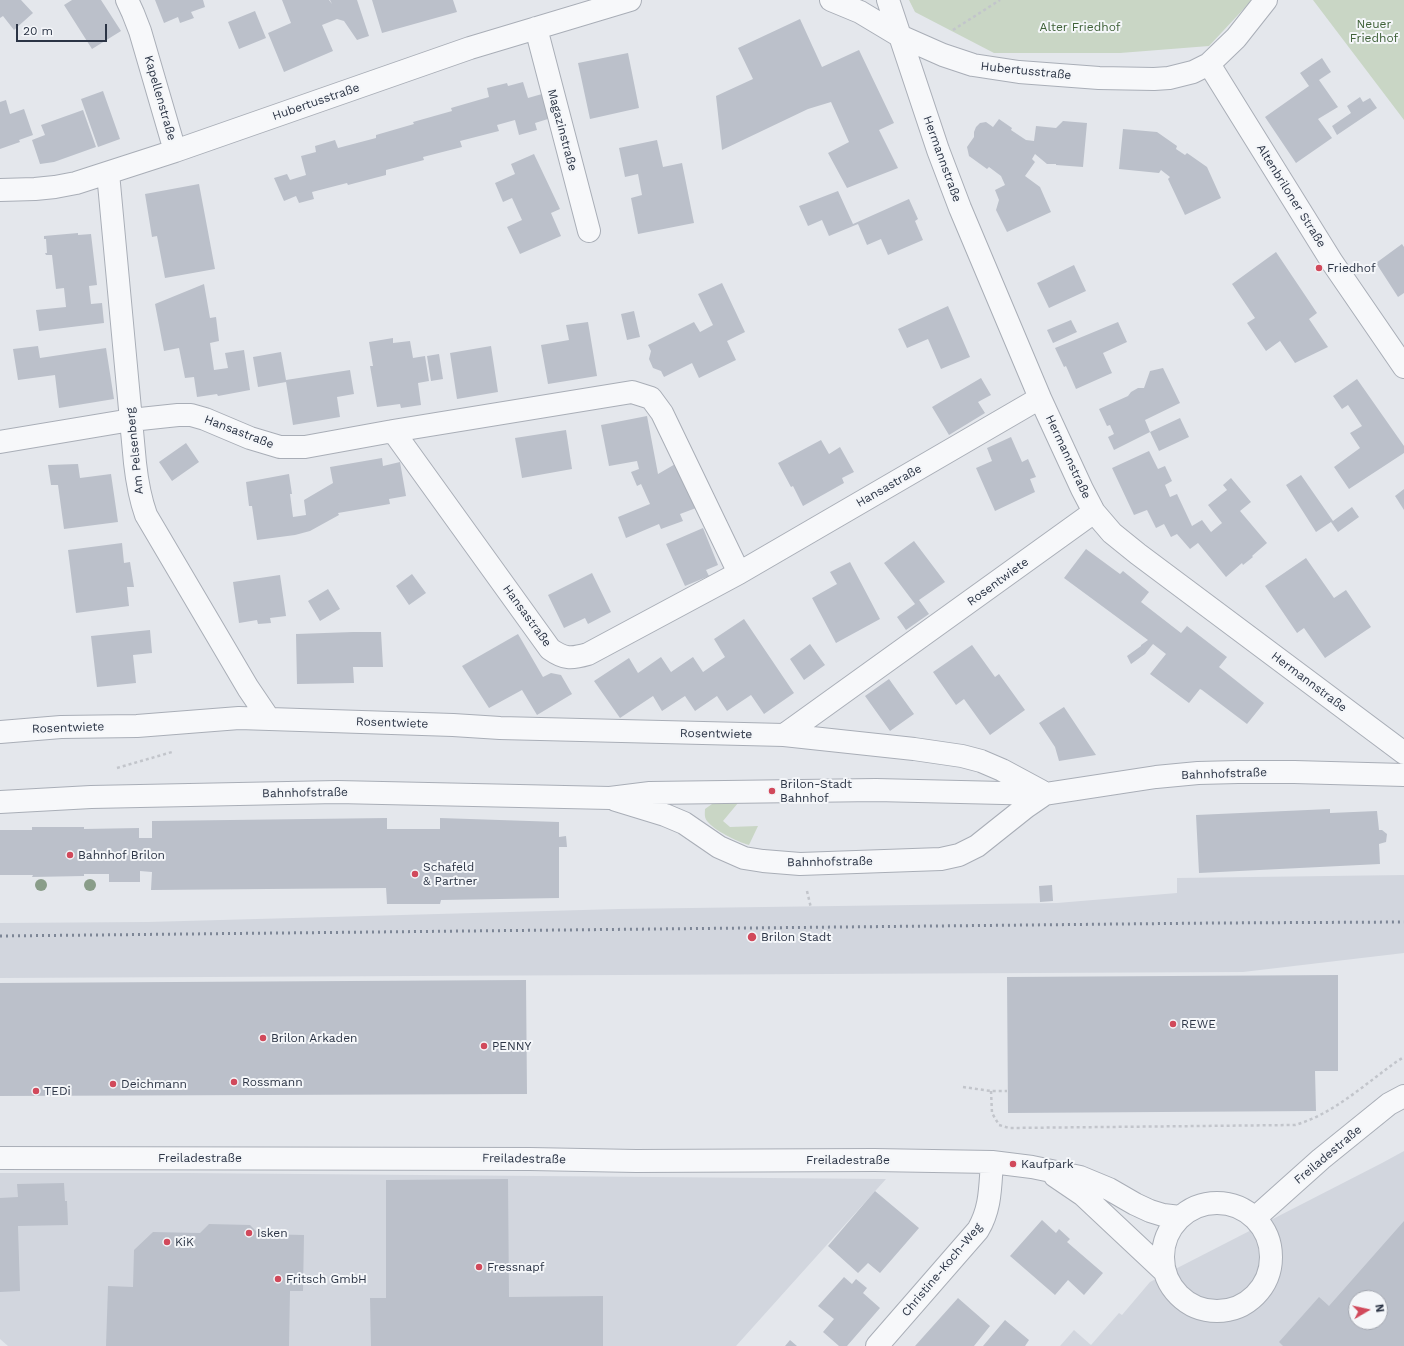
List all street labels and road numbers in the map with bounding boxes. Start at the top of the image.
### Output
street label: Kapellenstraße [141,54,179,142]
street label: Hubertusstraße [980,59,1072,83]
street label: Hubertusstraße [271,80,361,124]
street label: Magazinstraße [544,87,580,173]
street label: Hermannstraße [920,114,964,204]
street label: Altenbriloner Straße [1253,142,1329,250]
street label: Am Pelsenberg [123,407,147,495]
street label: Hansastraße [202,412,276,452]
street label: Hermannstraße [1042,413,1094,501]
street label: Hansastraße [854,461,924,511]
street label: Rosentwiete [964,555,1032,609]
street label: Hansastraße [500,582,554,650]
street label: Hermannstraße [1268,649,1350,715]
street label: Rosentwiete [356,715,428,731]
street label: Rosentwiete [32,720,104,736]
street label: Rosentwiete [680,726,752,742]
street label: Bahnhofstraße [1181,765,1267,783]
street label: Bahnhofstraße [262,785,348,801]
street label: Bahnhofstraße [787,854,873,870]
street label: Freiladestraße [1291,1123,1365,1187]
street label: Freiladestraße [158,1151,242,1165]
street label: Freiladestraße [482,1151,566,1167]
street label: Freiladestraße [806,1153,890,1167]
street label: Christine-Koch-Weg [899,1220,985,1320]

